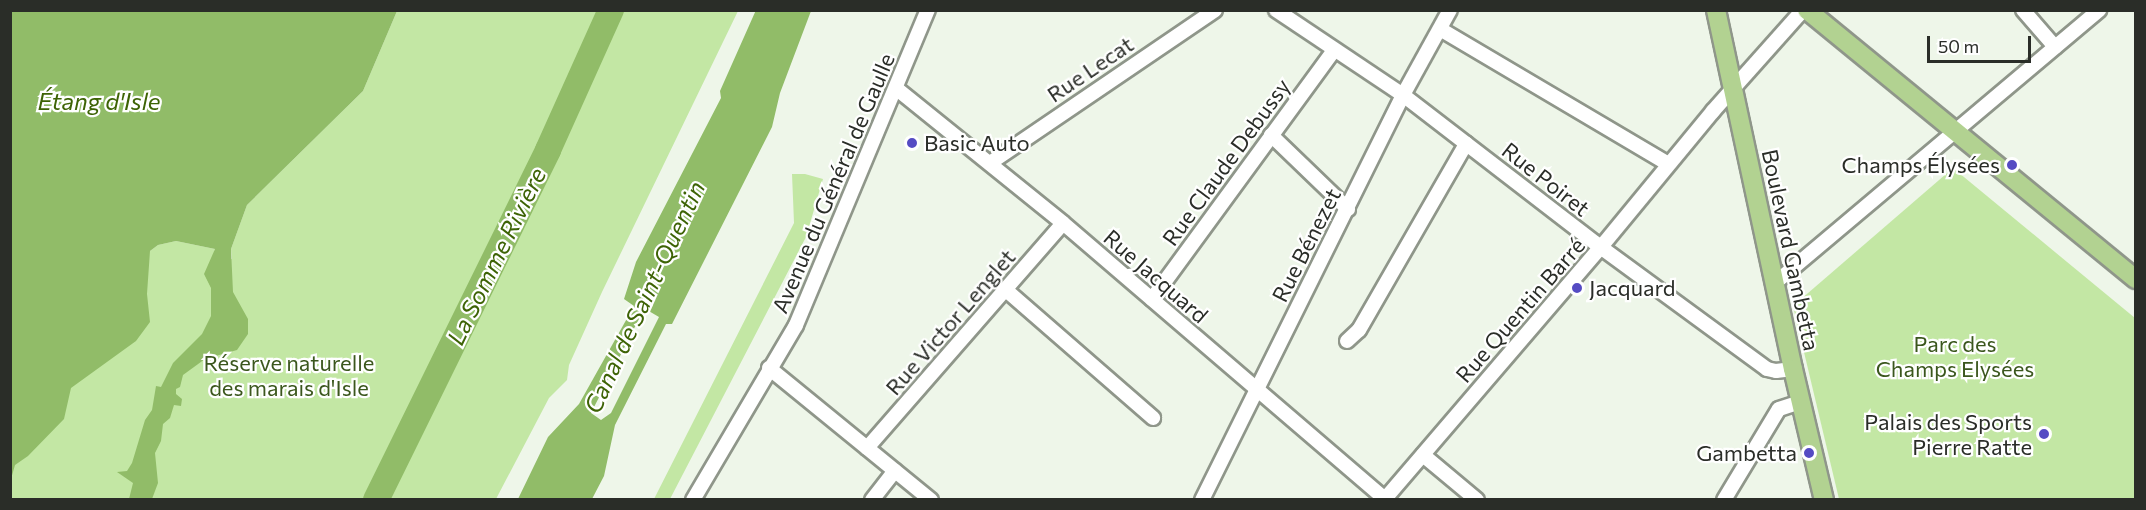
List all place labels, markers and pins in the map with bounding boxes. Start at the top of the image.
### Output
place label: Basic Auto [924,130,1030,156]
marker: Basic Auto [905,136,919,150]
place label: Champs Élysées [1841,152,2000,178]
marker: Champs Élysées [2005,158,2019,172]
place label: Jacquard [1589,275,1676,301]
marker: Jacquard [1570,281,1584,295]
place label: Palais des Sports Pierre Ratte [1864,408,2032,460]
marker: Palais des Sports Pierre Ratte [2037,427,2051,441]
place label: Gambetta [1696,440,1797,466]
marker: Gambetta [1802,446,1816,460]

